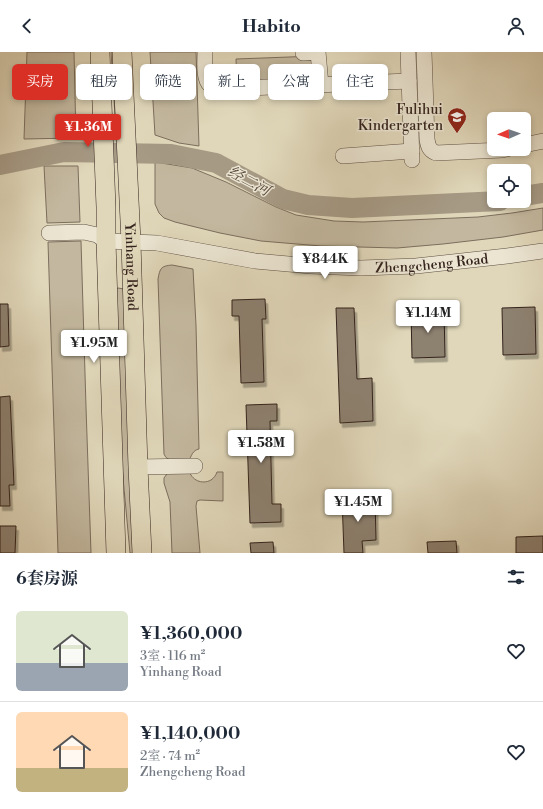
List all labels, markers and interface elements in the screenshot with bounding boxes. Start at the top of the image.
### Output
icon: back [16,15,38,37]
text: Habito [242,15,301,38]
icon: person [505,15,527,37]
chip: 买房 [12,64,68,100]
chip: 租房 [76,64,132,100]
chip: 筛选 [140,64,196,100]
chip: 新上 [204,64,260,100]
chip: 公寓 [268,64,324,100]
chip: 住宅 [332,64,388,100]
place label: Fulihui Kindergarten [358,101,444,135]
school or university icon: Fulihui Kindergarten [446,106,468,134]
north arrow [487,112,531,156]
map controls [487,112,531,208]
pin: ¥1.36M [55,114,121,148]
text: ¥1.36M [64,119,112,135]
water label: 经二河 [224,162,276,202]
button: locate [487,164,531,208]
street label: Yinhang Road [120,221,141,311]
pin: ¥844K [297,246,353,280]
street label: Zhengcheng Road [375,250,489,277]
text: ¥844K [302,251,348,267]
pin: ¥1.14M [395,300,461,334]
text: ¥1.14M [405,305,451,321]
pin: ¥1.95M [61,330,127,364]
text: ¥1.95M [70,335,118,351]
pin: ¥1.58M [228,430,294,464]
text: ¥1.58M [237,435,285,451]
pin: ¥1.45M [325,489,391,523]
text: ¥1.45M [334,494,382,510]
icon: filters [505,566,527,588]
text: 6套房源 [16,568,78,590]
text: ¥1,360,000 [140,623,242,645]
icon: home [48,627,96,675]
icon: heart [505,640,527,662]
text: 3室 · 116 m² [140,648,205,664]
text: Yinhang Road [140,664,222,680]
text: ¥1,140,000 [140,723,240,745]
icon: home [48,728,96,776]
icon: heart [505,741,527,763]
text: 2室 · 74 m² [140,748,200,764]
text: Zhengcheng Road [140,764,245,780]

